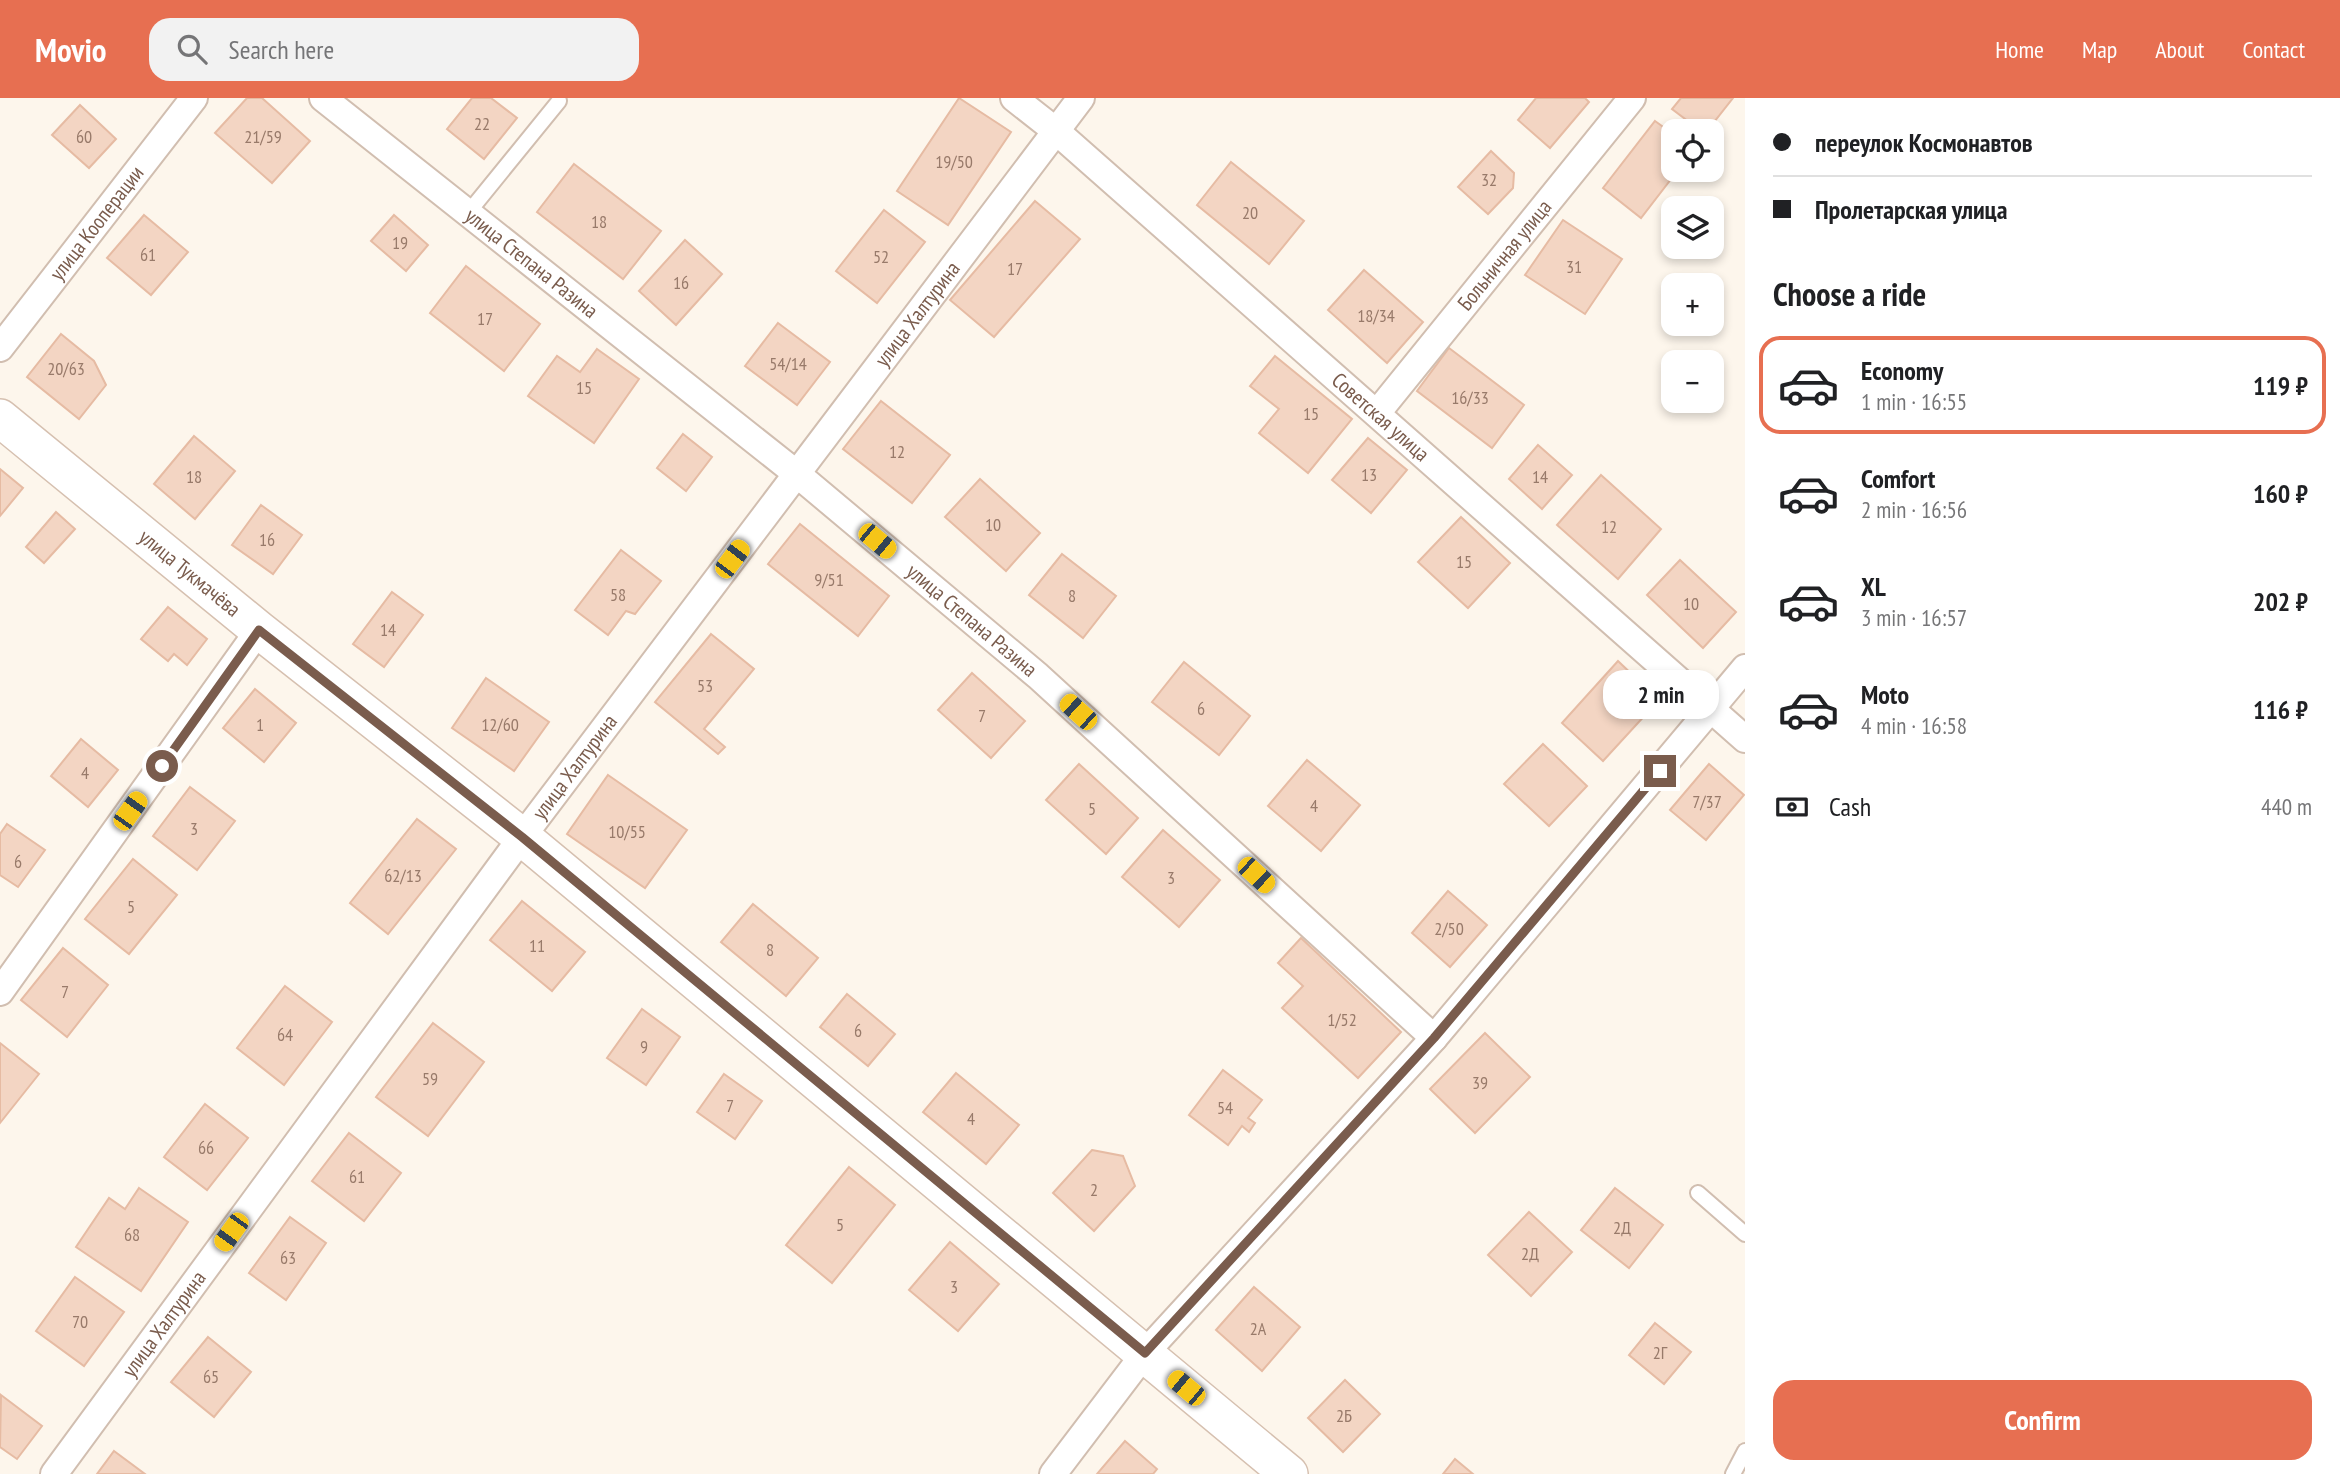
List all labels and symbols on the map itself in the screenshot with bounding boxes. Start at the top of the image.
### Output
house number: 22 [474,112,490,135]
house number: 60 [76,125,92,148]
house number: 21/59 [244,125,282,148]
house number: 19/50 [935,150,973,173]
street label: улица Кооперации [43,160,149,286]
house number: 32 [1481,168,1497,191]
street label: Больничная улица [1451,194,1557,316]
house number: 20 [1242,201,1258,224]
street label: улица Степана Разина [460,202,604,324]
house number: 18 [591,210,607,233]
house number: 19 [392,231,408,254]
house number: 61 [140,243,156,266]
house number: 52 [873,245,889,268]
house number: 31 [1566,255,1582,278]
street label: улица Халтурина [869,256,966,372]
house number: 17 [1007,257,1023,280]
house number: 16 [673,271,689,294]
house number: 18/34 [1357,304,1395,327]
house number: 17 [477,307,493,330]
house number: 54/14 [769,352,807,375]
house number: 20/63 [47,357,85,380]
street label: Советская улица [1326,367,1435,467]
house number: 15 [576,376,592,399]
house number: 16/33 [1451,386,1489,409]
house number: 15 [1303,402,1319,425]
house number: 12 [889,440,905,463]
house number: 13 [1361,463,1377,486]
house number: 18 [186,465,202,488]
house number: 14 [1532,465,1548,488]
house number: 10 [985,513,1001,536]
house number: 12 [1601,515,1617,538]
car [855,519,900,563]
street label: улица Тукмачёва [134,523,246,622]
house number: 16 [259,528,275,551]
car [711,536,754,582]
house number: 15 [1456,550,1472,573]
street label: улица Степана Разина [901,558,1043,683]
house number: 9/51 [814,568,844,591]
house number: 58 [610,583,626,606]
house number: 8 [1068,584,1076,607]
house number: 10 [1683,592,1699,615]
house number: 14 [380,618,396,641]
callout: 2 min [1602,670,1718,718]
house number: 53 [697,674,713,697]
car [1056,690,1101,734]
house number: 6 [1197,697,1205,720]
house number: 7 [978,704,986,727]
street label: улица Халтурина [526,709,623,825]
house number: 1 [256,713,264,736]
house number: 12/60 [481,713,519,736]
route start [146,750,178,782]
route end [1644,755,1676,787]
house number: 4 [81,761,89,784]
car [110,788,151,834]
house number: 7/37 [1692,790,1722,813]
house number: 4 [1310,794,1318,817]
house number: 5 [1088,797,1096,820]
house number: 3 [190,817,198,840]
house number: 10/55 [608,820,646,843]
house number: 6 [14,850,22,873]
car [1234,853,1279,897]
house number: 62/13 [384,864,422,887]
house number: 3 [1167,866,1175,889]
house number: 5 [127,895,135,918]
house number: 2/50 [1434,917,1464,940]
house number: 11 [529,934,545,957]
house number: 8 [766,938,774,961]
house number: 7 [61,980,69,1003]
house number: 1/52 [1327,1008,1357,1031]
house number: 6 [854,1019,862,1042]
house number: 64 [277,1023,293,1046]
house number: 9 [640,1035,648,1058]
house number: 59 [422,1067,438,1090]
house number: 39 [1472,1071,1488,1094]
house number: 7 [726,1094,734,1117]
house number: 54 [1217,1096,1233,1119]
house number: 4 [967,1107,975,1130]
house number: 66 [198,1136,214,1159]
house number: 61 [349,1165,365,1188]
house number: 2 [1090,1178,1098,1201]
car [211,1209,252,1255]
house number: 5 [836,1213,844,1236]
house number: 2Д [1613,1216,1631,1239]
house number: 68 [124,1223,140,1246]
house number: 2Д [1521,1242,1539,1265]
house number: 63 [280,1246,296,1269]
street label: улица Халтурина [116,1265,212,1382]
house number: 3 [950,1275,958,1298]
house number: 70 [72,1310,88,1333]
house number: 2А [1250,1317,1267,1340]
house number: 2Г [1653,1341,1668,1364]
house number: 65 [203,1365,219,1388]
car [1164,1366,1209,1410]
house number: 2Б [1336,1404,1352,1427]

